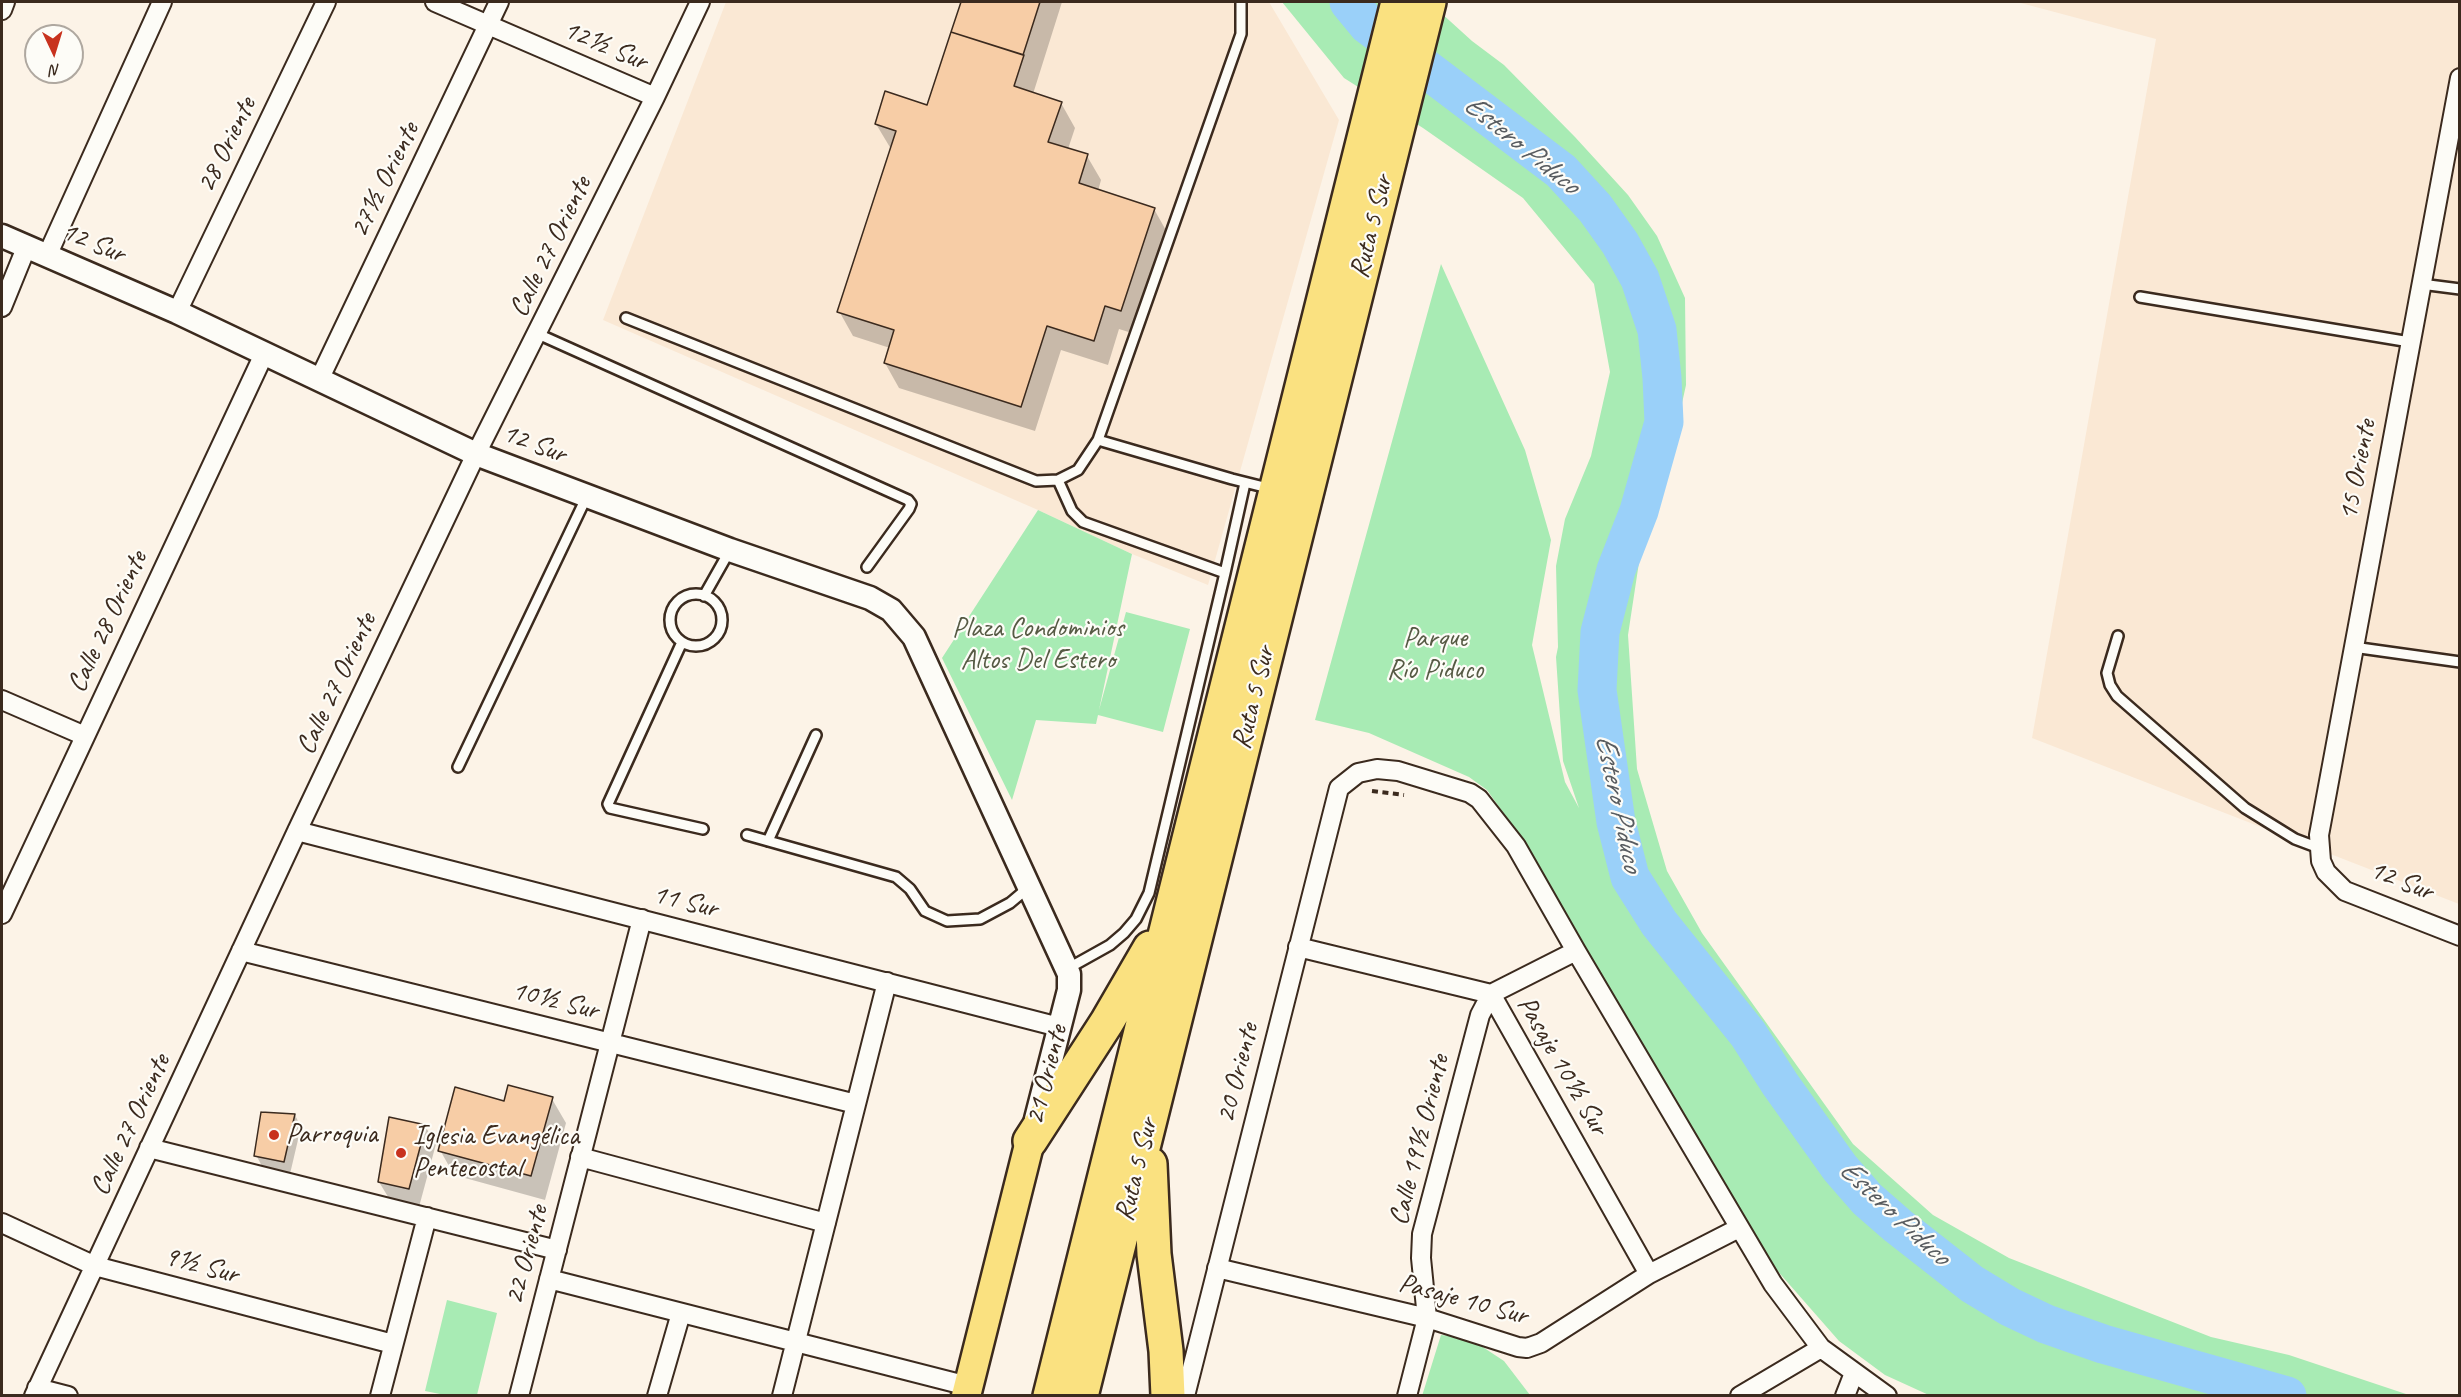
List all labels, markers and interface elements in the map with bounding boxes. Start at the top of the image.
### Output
street label: 12½ Sur [558,13,652,79]
north arrow [24,24,84,84]
text: N [49,60,61,80]
water label: Estero Piduco [1456,88,1586,202]
street label: 28 Oriente [190,92,264,198]
street label: 27½ Oriente [343,117,427,243]
street label: Calle 27 Oriente [503,171,599,323]
street label: Ruta 5 Sur [1343,172,1401,282]
street label: 12 Sur [56,215,130,271]
street label: 12 Sur [497,417,571,471]
street label: 15 Oriente [2332,417,2384,523]
street label: Calle 28 Oriente [61,546,155,698]
street label: Calle 27 Oriente [290,608,384,760]
park label: Plaza Condominios Altos Del Estero [952,612,1124,678]
park label: Parque Río Piduco [1387,622,1483,688]
street label: Ruta 5 Sur [1225,643,1283,753]
water label: Estero Piduco [1586,732,1650,874]
street label: 12 Sur [2364,853,2438,909]
street label: 11 Sur [649,878,721,926]
street label: 10½ Sur [508,974,602,1028]
street label: Pasaje 10½ Sur [1509,991,1615,1141]
street label: 20 Oriente [1209,1020,1267,1126]
street label: 21 Oriente [1018,1022,1076,1128]
street label: Calle 27 Oriente [84,1049,178,1201]
street label: Calle 19½ Oriente [1383,1051,1457,1229]
street label: Ruta 5 Sur [1108,1115,1166,1225]
place label: Parroquia [286,1118,378,1152]
place label: Iglesia Evangélica Pentecostal [413,1120,579,1186]
marker: Parroquia [267,1128,281,1142]
marker: Iglesia Evangélica Pentecostal [394,1146,408,1160]
water label: Estero Piduco [1831,1153,1957,1273]
street label: 22 Oriente [498,1202,556,1308]
street label: 9½ Sur [160,1240,242,1292]
street label: Pasaje 10 Sur [1395,1267,1531,1333]

